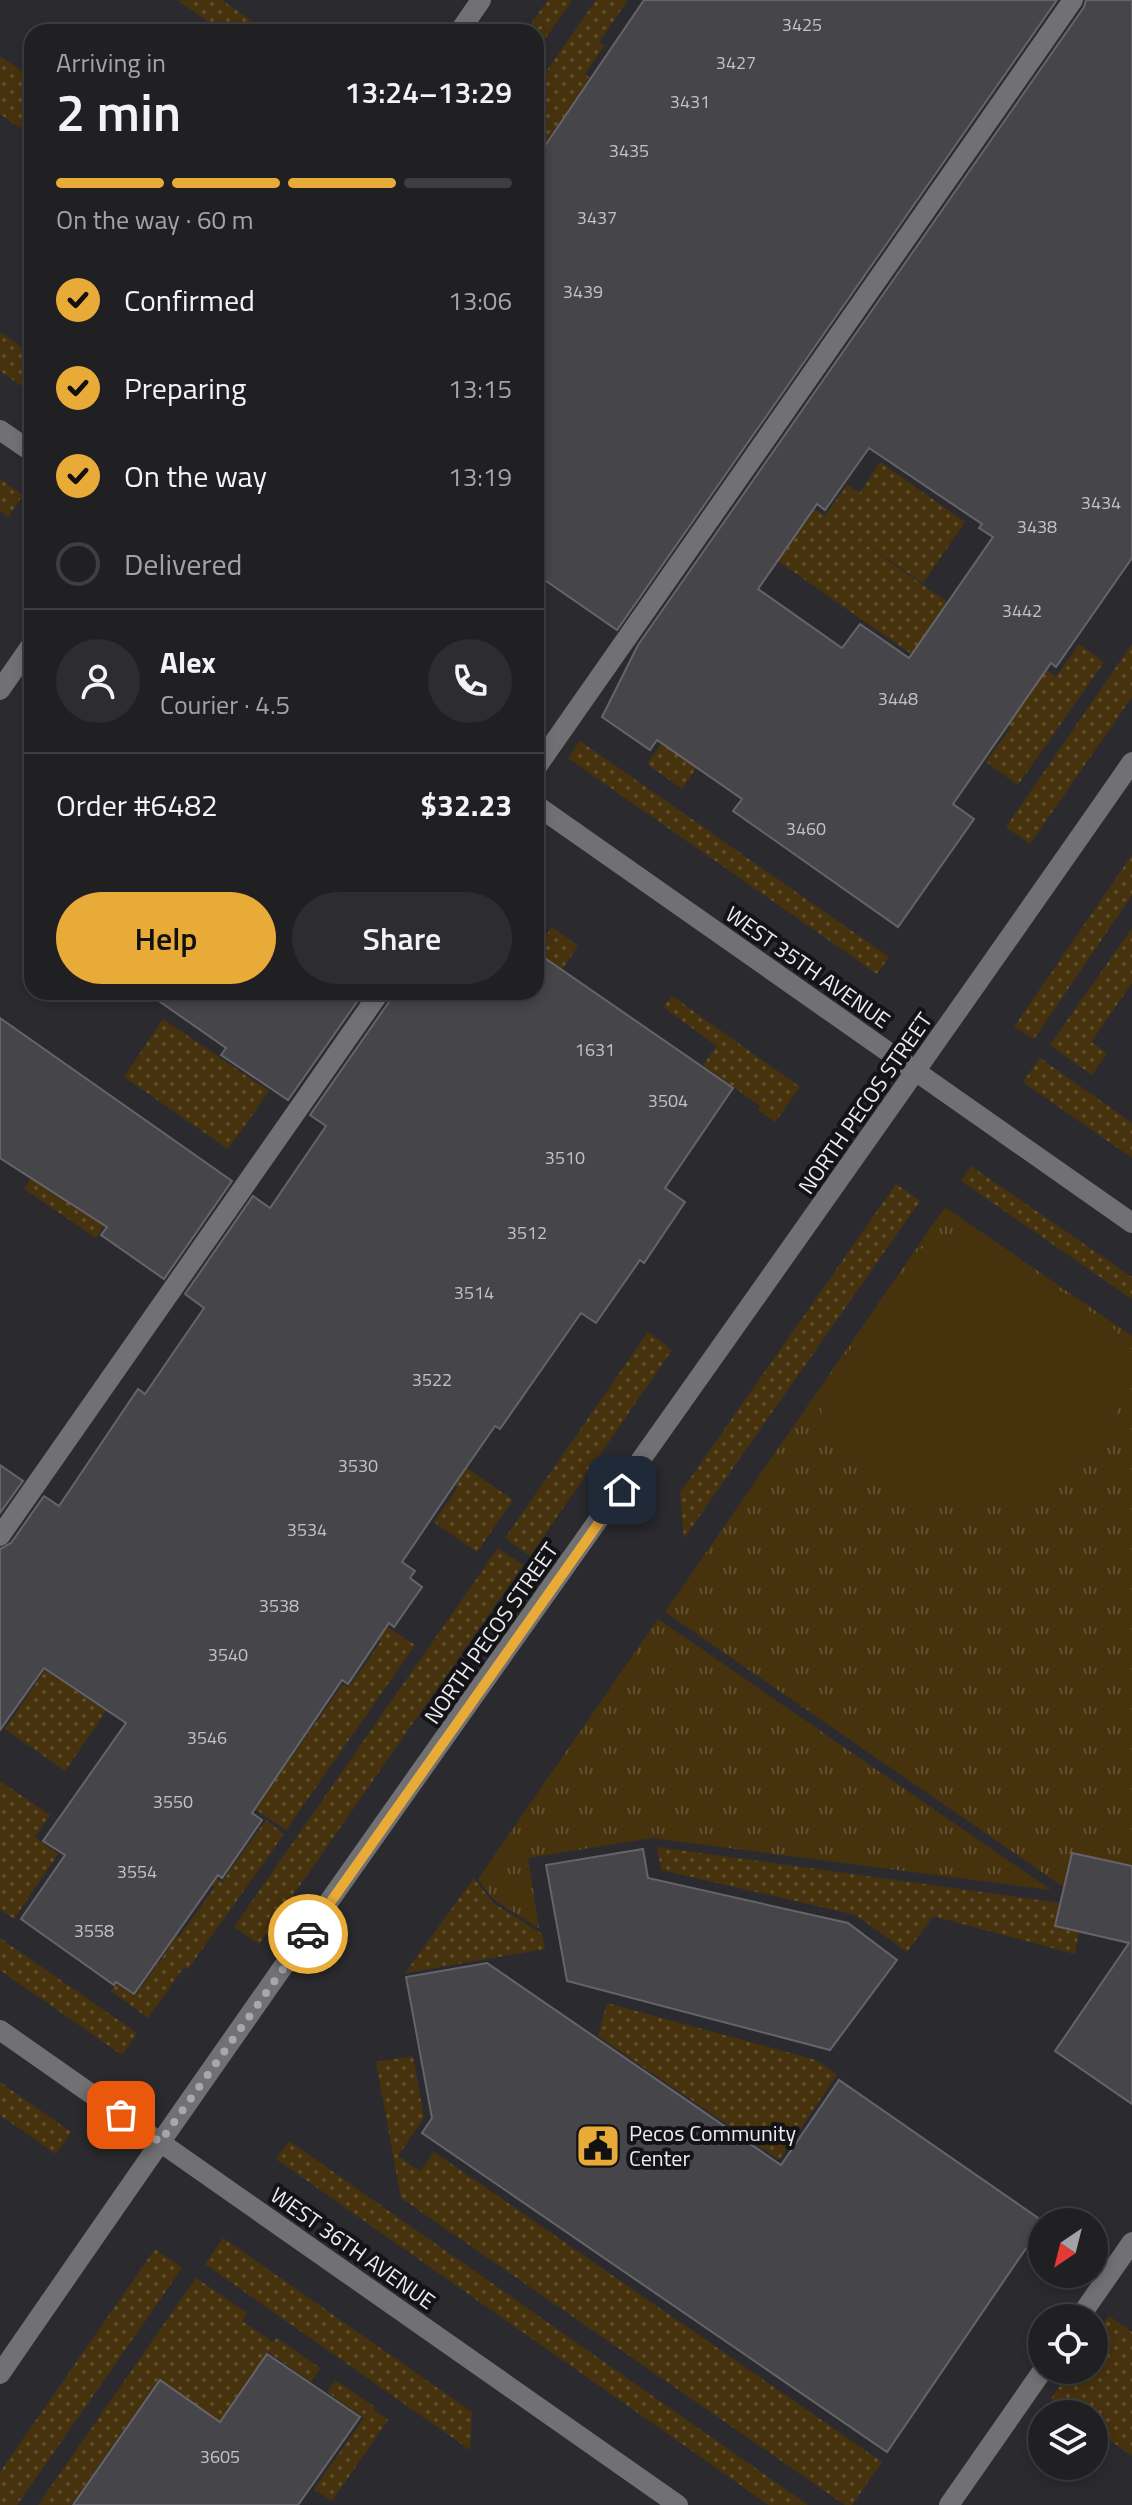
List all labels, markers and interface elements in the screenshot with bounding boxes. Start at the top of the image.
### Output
house number: 3425 [782,11,822,38]
text: Arriving in [56,43,166,82]
house number: 3427 [716,49,756,76]
text: 13:24–13:29 [345,69,512,115]
text: 2 min [56,72,181,151]
house number: 3431 [670,88,710,115]
house number: 3435 [609,137,649,164]
text: On the way · 60 m [56,200,254,239]
house number: 3437 [577,204,617,231]
text: Confirmed [124,277,255,323]
icon: check [56,278,100,322]
house number: 3439 [563,278,603,305]
text: 13:06 [448,281,512,320]
text: Preparing [124,365,246,411]
icon: check [56,366,100,410]
text: 13:15 [448,369,512,408]
text: On the way [124,453,267,499]
icon: check [56,454,100,498]
text: 13:19 [448,457,512,496]
house number: 3434 [1081,489,1121,516]
house number: 3438 [1017,513,1057,540]
text: Delivered [124,541,242,587]
house number: 3442 [1002,597,1042,624]
button: person [56,639,140,723]
text: Alex [160,639,216,685]
button: phone [428,639,512,723]
text: Courier · 4.5 [160,685,290,724]
house number: 3448 [878,685,918,712]
text: Order #6482 [56,782,218,828]
text: $32.23 [420,782,512,828]
house number: 3460 [786,815,826,842]
button: Help [56,892,276,984]
button: Share [292,892,512,984]
street label: WEST 35TH AVENUE [719,897,897,1037]
street label: NORTH PECOS STREET [789,1005,941,1201]
house number: 1631 [575,1036,615,1063]
house number: 3504 [648,1087,688,1114]
house number: 3510 [545,1144,585,1171]
house number: 3512 [507,1219,547,1246]
house number: 3514 [454,1279,494,1306]
house number: 3522 [412,1366,452,1393]
house number: 3530 [338,1452,378,1479]
pin [588,1456,656,1524]
icon: home [600,1468,644,1512]
house number: 3534 [287,1516,327,1543]
street label: NORTH PECOS STREET [415,1535,567,1731]
house number: 3538 [259,1592,299,1619]
house number: 3540 [208,1641,248,1668]
house number: 3546 [187,1724,227,1751]
house number: 3550 [153,1788,193,1815]
house number: 3554 [117,1858,157,1885]
courier [268,1894,348,1974]
icon: car [286,1912,330,1956]
house number: 3558 [74,1917,114,1944]
pin [87,2081,155,2149]
icon: bag [99,2093,143,2137]
place label: Pecos Community Center [629,2116,796,2175]
public building icon: Pecos Community Center [574,2122,622,2170]
street label: WEST 36TH AVENUE [264,2178,442,2318]
north arrow [1028,2208,1108,2288]
map controls [1028,2208,1108,2480]
button: locate [1028,2304,1108,2384]
button: layers [1028,2400,1108,2480]
house number: 3605 [200,2443,240,2470]

